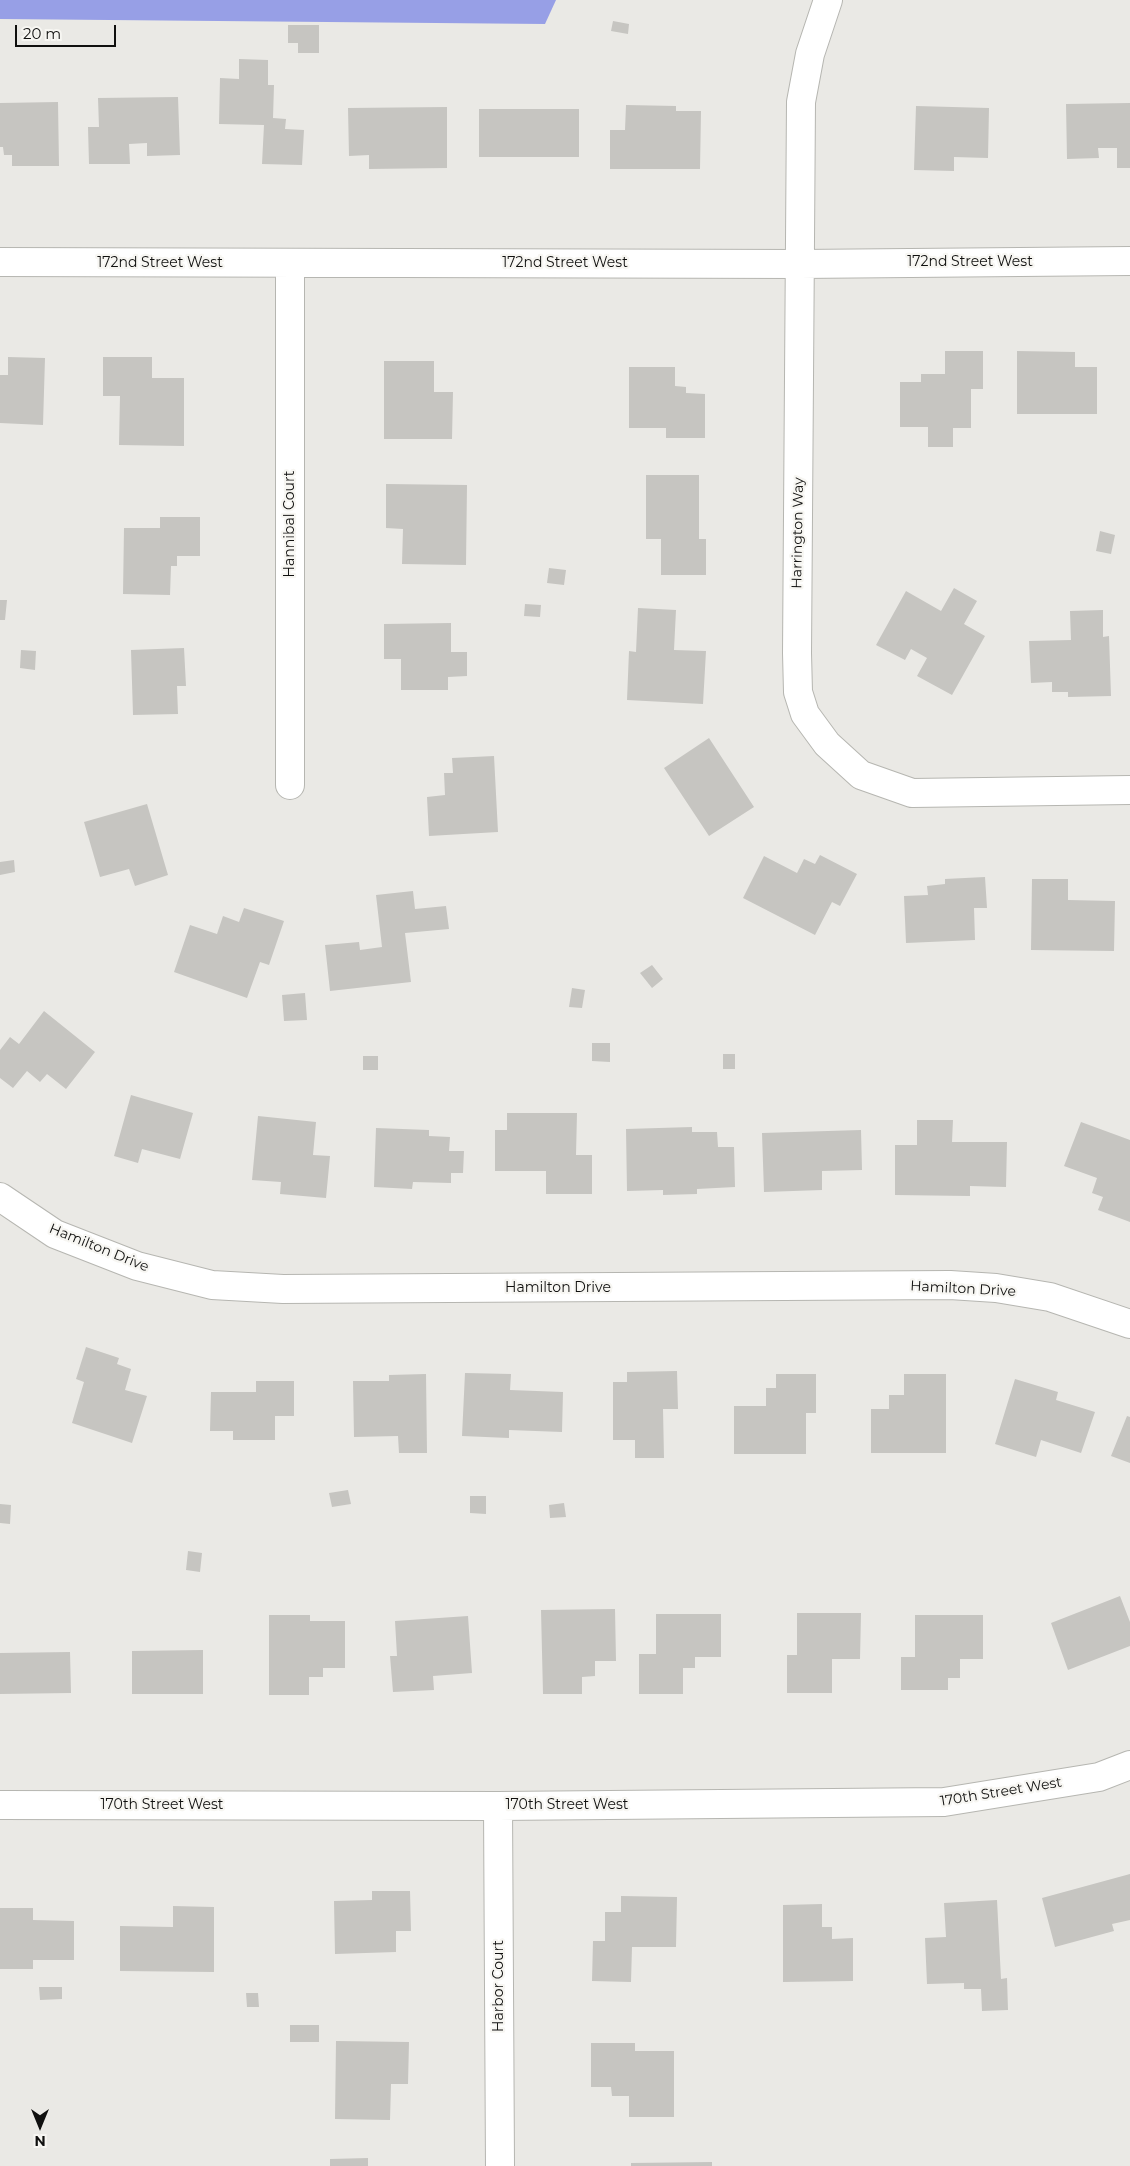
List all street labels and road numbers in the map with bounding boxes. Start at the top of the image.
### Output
street label: 172nd Street West [907,254,1033,270]
street label: 172nd Street West [97,255,223,271]
street label: 172nd Street West [502,255,628,271]
street label: Hannibal Court [282,471,298,577]
street label: Harrington Way [789,477,807,589]
street label: Hamilton Drive [47,1220,151,1276]
street label: Hamilton Drive [910,1278,1016,1300]
street label: Hamilton Drive [505,1280,611,1296]
street label: 170th Street West [939,1774,1063,1810]
street label: 170th Street West [101,1797,223,1813]
street label: 170th Street West [506,1797,628,1813]
street label: Harbor Court [491,1940,507,2032]

